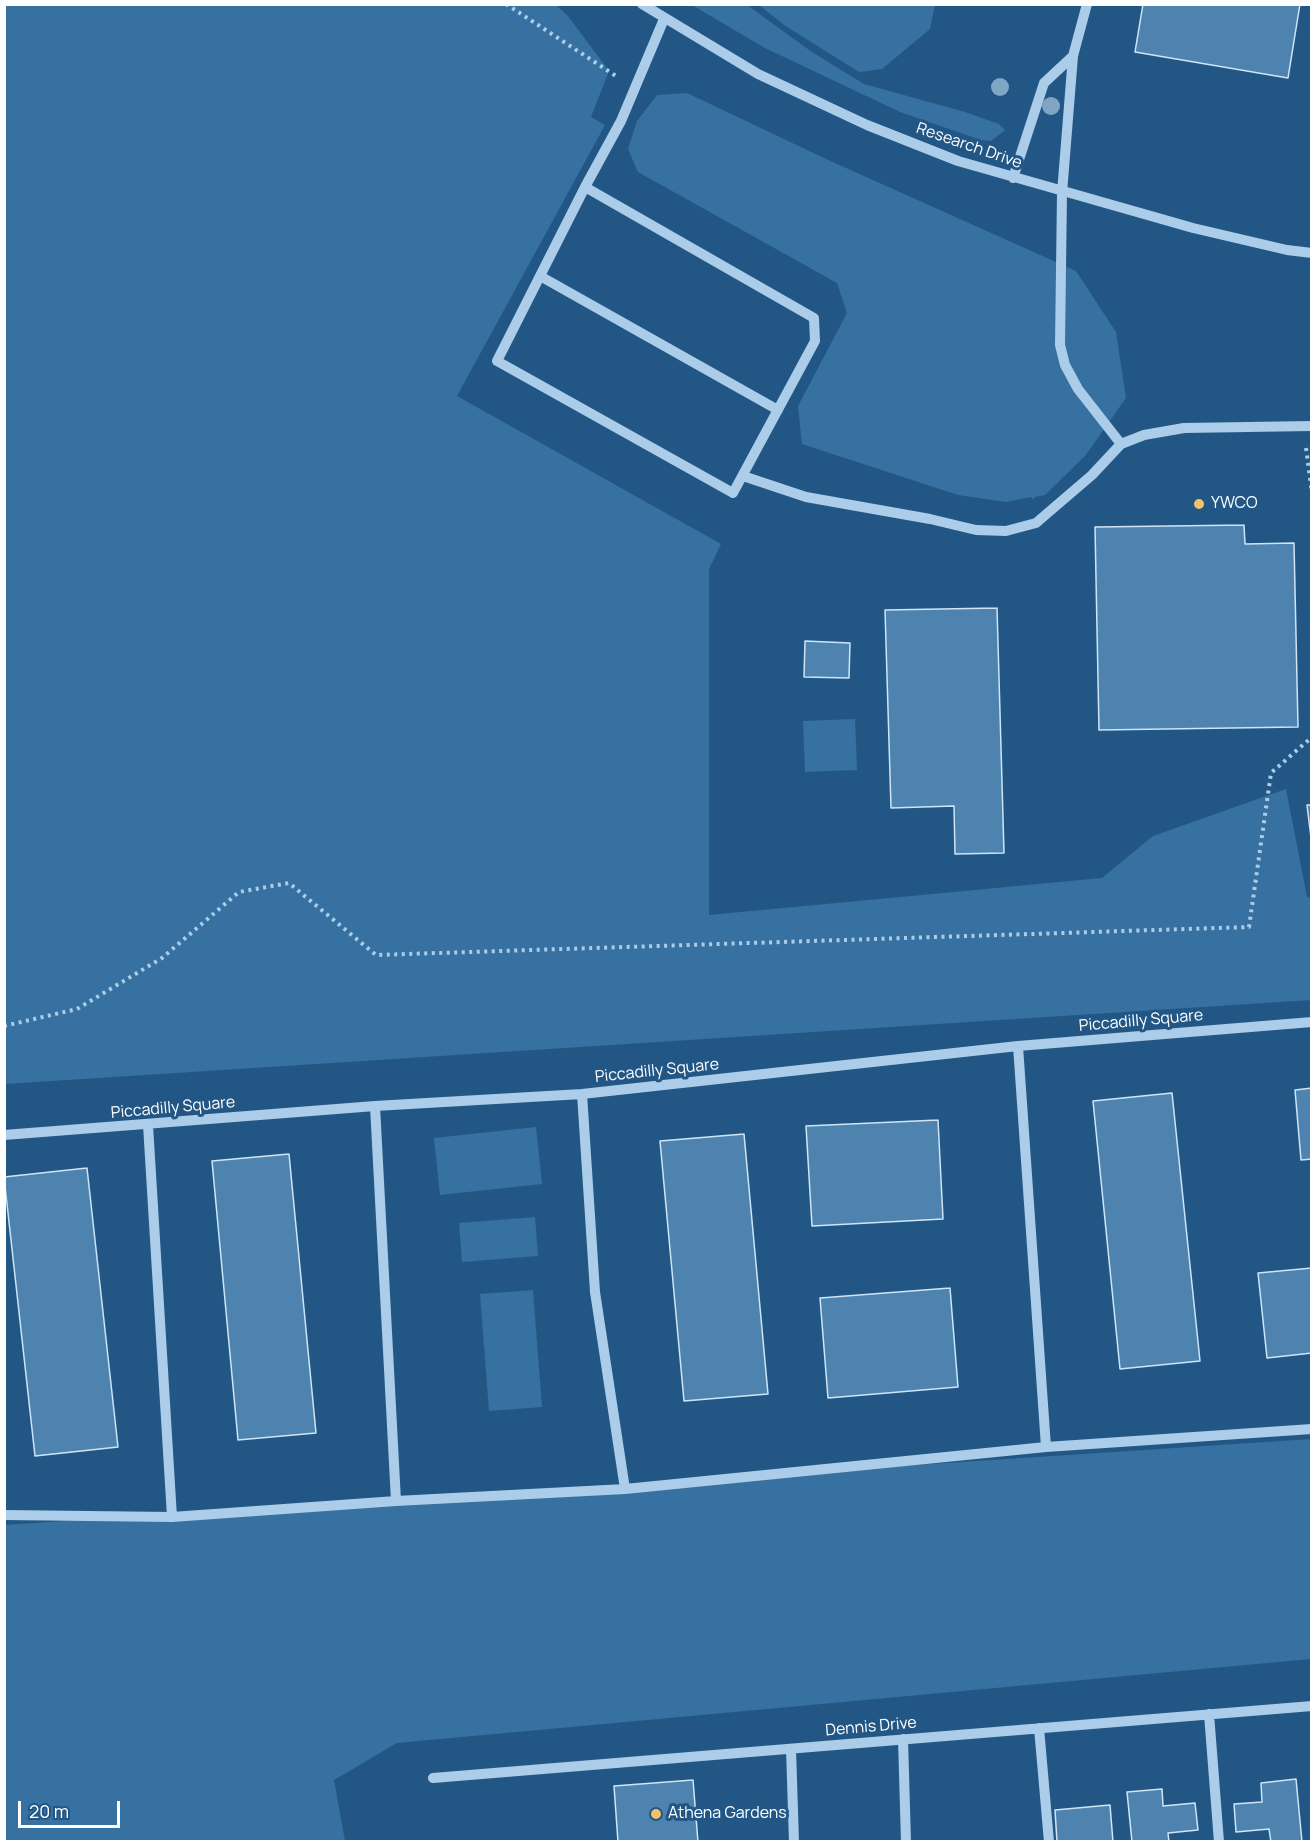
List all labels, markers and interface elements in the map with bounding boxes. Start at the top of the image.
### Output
street label: Research Drive [914,119,1024,173]
place label: YWCO [1211,494,1258,514]
marker: YWCO [1192,497,1206,511]
street label: Piccadilly Square [1078,1006,1204,1036]
street label: Piccadilly Square [594,1055,720,1087]
street label: Piccadilly Square [110,1093,236,1123]
street label: Dennis Drive [825,1713,917,1741]
scale bar [21,1789,123,1827]
text: 20 m [29,1799,69,1823]
place label: Athena Gardens [668,1804,787,1824]
marker: Athena Gardens [649,1807,663,1821]

